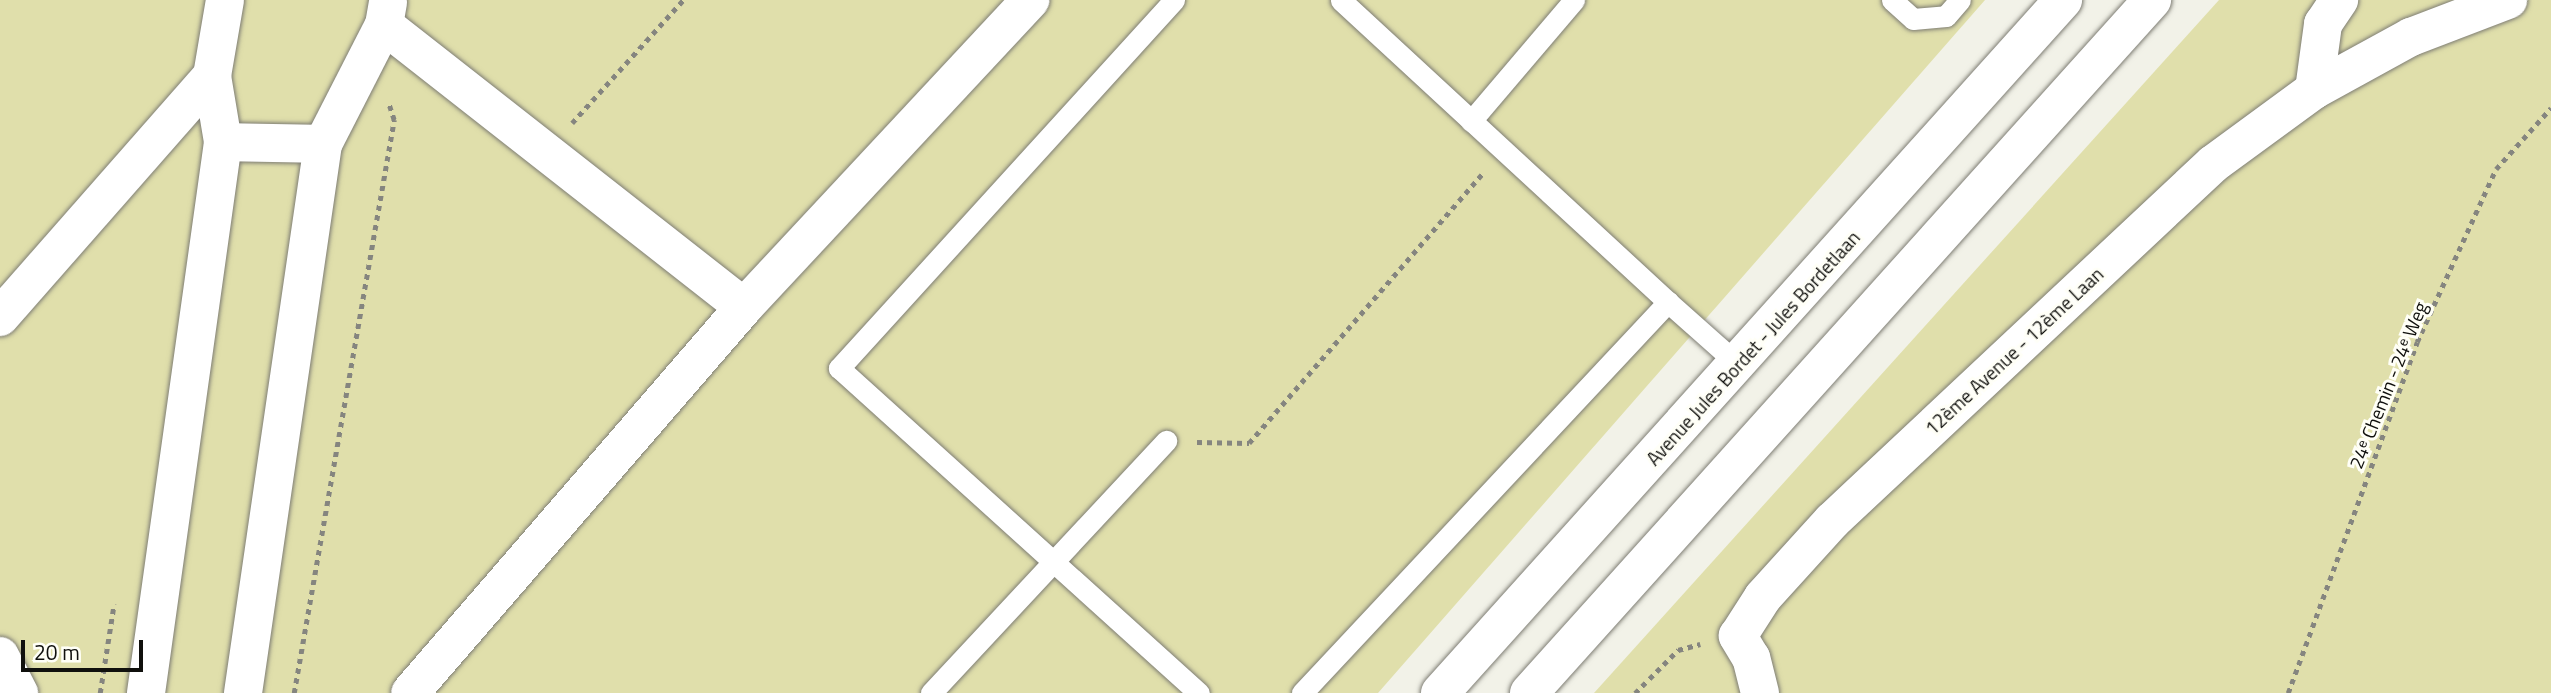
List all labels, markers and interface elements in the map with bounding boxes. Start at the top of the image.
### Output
street label: Avenue Jules Bordet - Jules Bordetlaan [1642,226,1864,470]
street label: 12ème Avenue - 12ème Laan [1920,262,2108,440]
street label: 24ᵉ Chemin - 24ᵉ Weg [2344,298,2432,472]
scale bar [24,626,147,670]
text: 20 m [34,636,80,668]

